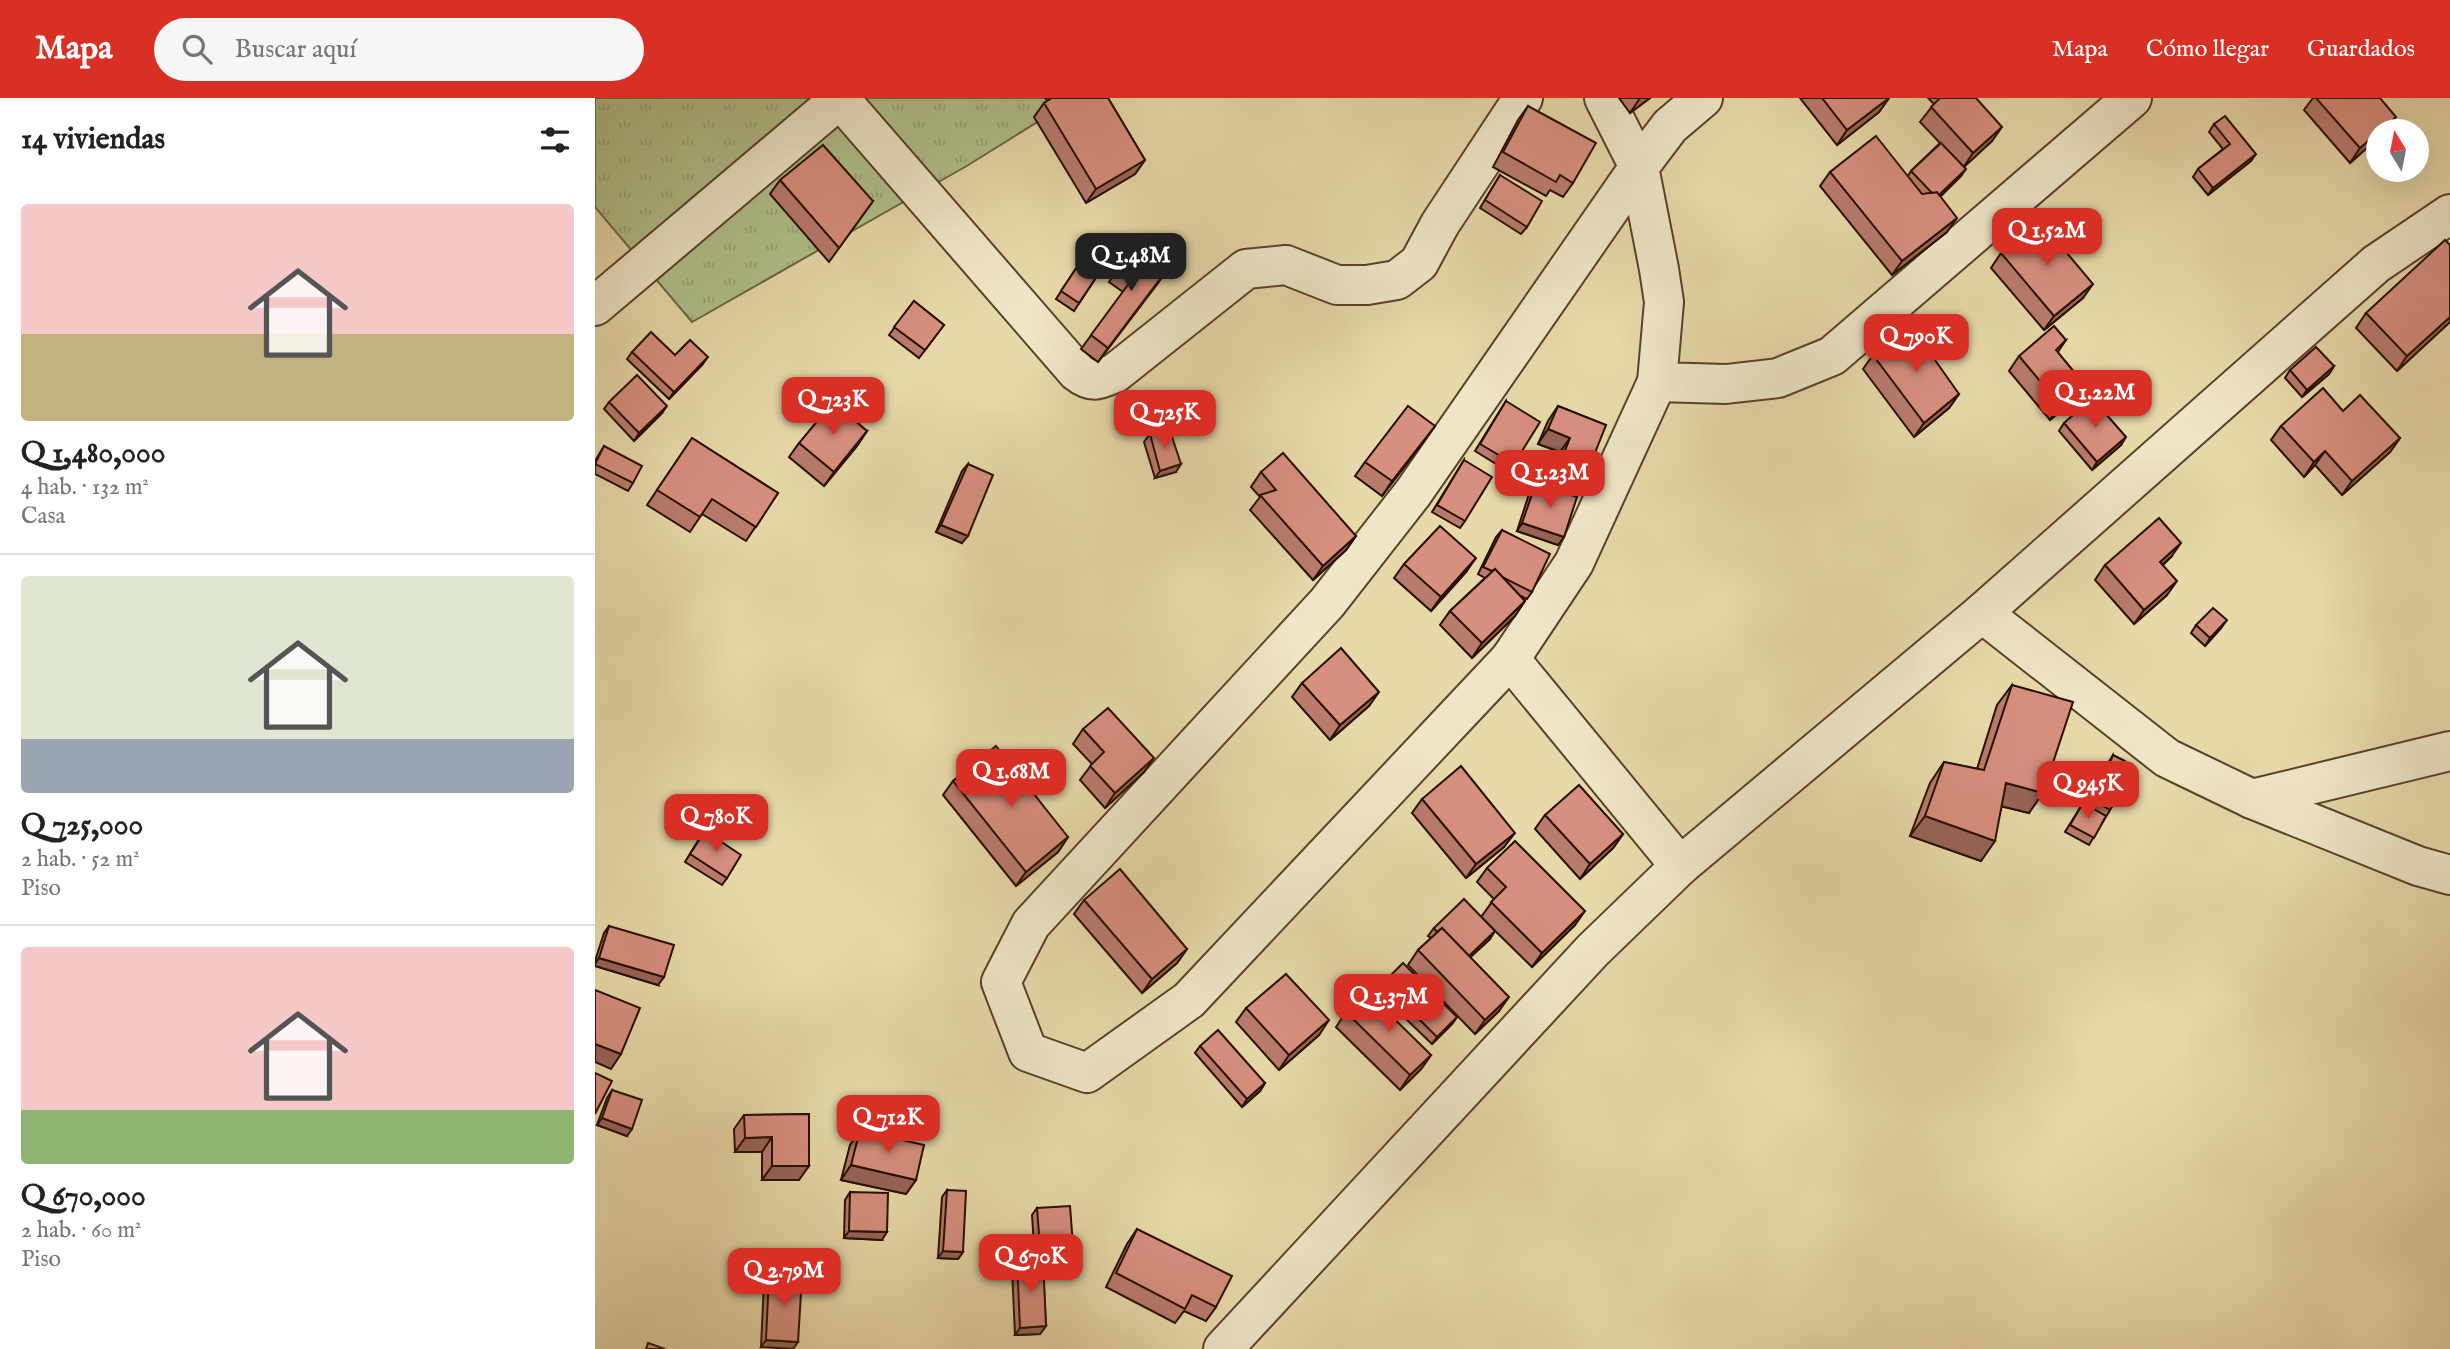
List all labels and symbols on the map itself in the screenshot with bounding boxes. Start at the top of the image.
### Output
north arrow [2366,119,2429,182]
pin: Q 1.52M [1982,208,2112,268]
pin: Q 1.48M [1066,234,1196,293]
pin: Q 790K [1859,314,1973,374]
pin: Q 1.22M [2030,370,2160,430]
pin: Q 723K [776,378,890,437]
pin: Q 725K [1108,390,1222,450]
pin: Q 1.23M [1485,450,1615,510]
pin: Q 1.68M [946,750,1076,809]
pin: Q 945K [2031,762,2145,821]
pin: Q 780K [659,794,773,854]
pin: Q 1.37M [1324,974,1454,1034]
pin: Q 712K [831,1096,945,1155]
pin: Q 670K [974,1234,1088,1294]
pin: Q 2.79M [719,1248,849,1308]

